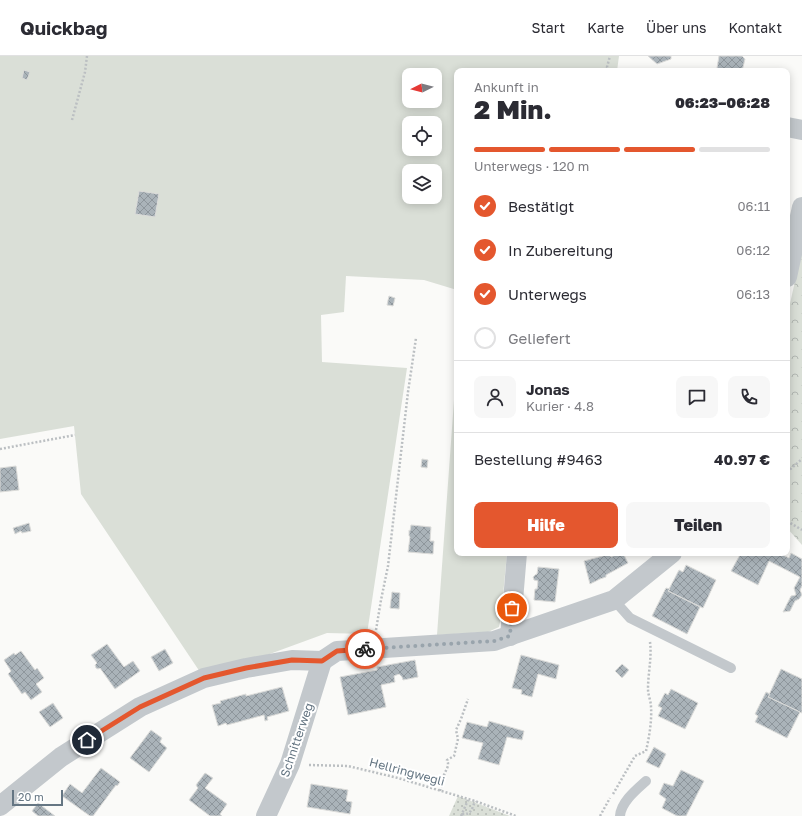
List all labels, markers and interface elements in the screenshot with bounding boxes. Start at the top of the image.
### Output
text: Quickbag [20,16,107,39]
text: Start [532,19,565,36]
text: Karte [587,19,624,36]
text: Über uns [646,19,706,36]
text: Kontakt [728,19,782,36]
north arrow [402,68,442,108]
map controls [402,68,442,204]
text: Ankunft in [474,79,539,95]
text: 06:23–06:28 [675,93,770,111]
text: 2 Min. [474,94,552,125]
button: locate [402,116,442,156]
text: Unterwegs · 120 m [474,158,589,174]
button: layers [402,164,442,204]
icon: check [474,195,496,217]
text: Bestätigt [508,197,574,215]
text: 06:11 [738,198,770,214]
icon: check [474,239,496,261]
text: In Zubereitung [508,241,613,259]
text: 06:12 [736,242,770,258]
icon: check [474,283,496,305]
text: Unterwegs [508,285,587,303]
text: 06:13 [736,286,770,302]
text: Geliefert [508,329,571,347]
button: person [474,376,516,418]
button: chat [676,376,718,418]
button: phone [728,376,770,418]
text: Jonas [526,380,570,398]
text: Kurier · 4.8 [526,398,594,414]
text: Bestellung #9463 [474,450,603,468]
text: 40.97 € [714,450,770,468]
button: Hilfe [474,502,618,548]
button: Teilen [626,502,770,548]
pin [495,591,529,625]
icon: bag [501,597,523,619]
courier [345,629,385,669]
icon: bike [354,638,376,660]
street label: Schnitterweg [277,701,316,779]
pin [70,723,104,757]
icon: home [76,729,98,751]
street label: Hellringwegli [368,754,446,789]
scale bar [12,788,63,807]
text: 20 m [18,790,44,803]

